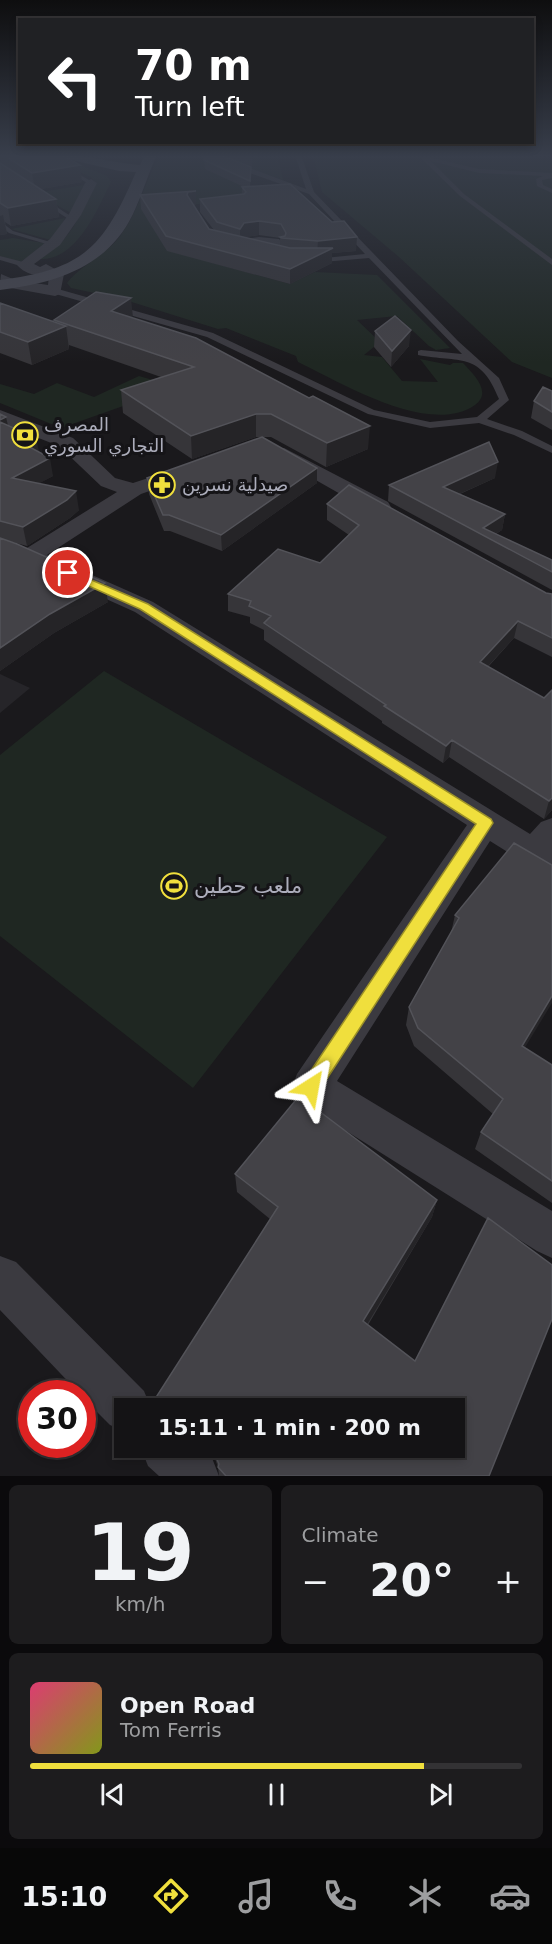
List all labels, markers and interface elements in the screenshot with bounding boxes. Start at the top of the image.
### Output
text: 70 m [135,41,252,90]
icon: left [36,42,114,120]
text: Turn left [135,91,245,122]
place label: المصرف التجاري السوري [44,414,164,457]
bank icon: المصرف التجاري السوري [10,420,40,450]
pharmacy icon: صيدلية نسرين [147,470,177,500]
place label: صيدلية نسرين [182,474,288,496]
pin [42,547,93,598]
icon: arrive [51,556,84,589]
sports icon: ملعب حطين [159,871,189,901]
place label: ملعب حطين [194,874,302,898]
position arrow [279,1055,343,1119]
speed limit sign: 30 [18,1380,96,1458]
text: 15:11 · 1 min · 200 m [158,1415,421,1440]
text: 19 [86,1508,195,1598]
text: Climate [302,1523,378,1547]
text: 20° [369,1554,454,1607]
text: − [302,1562,329,1601]
text: + [494,1562,522,1601]
text: km/h [115,1592,165,1616]
text: Open Road [120,1693,255,1718]
text: Tom Ferris [120,1718,222,1742]
icon: previous [96,1778,129,1811]
icon: pause [260,1778,293,1811]
icon: next [424,1778,457,1811]
icon: directions [150,1875,192,1917]
icon: music [235,1875,277,1917]
icon: phone [319,1875,361,1917]
icon: climate [404,1875,446,1917]
icon: car [489,1875,531,1917]
text: 15:10 [21,1881,107,1912]

